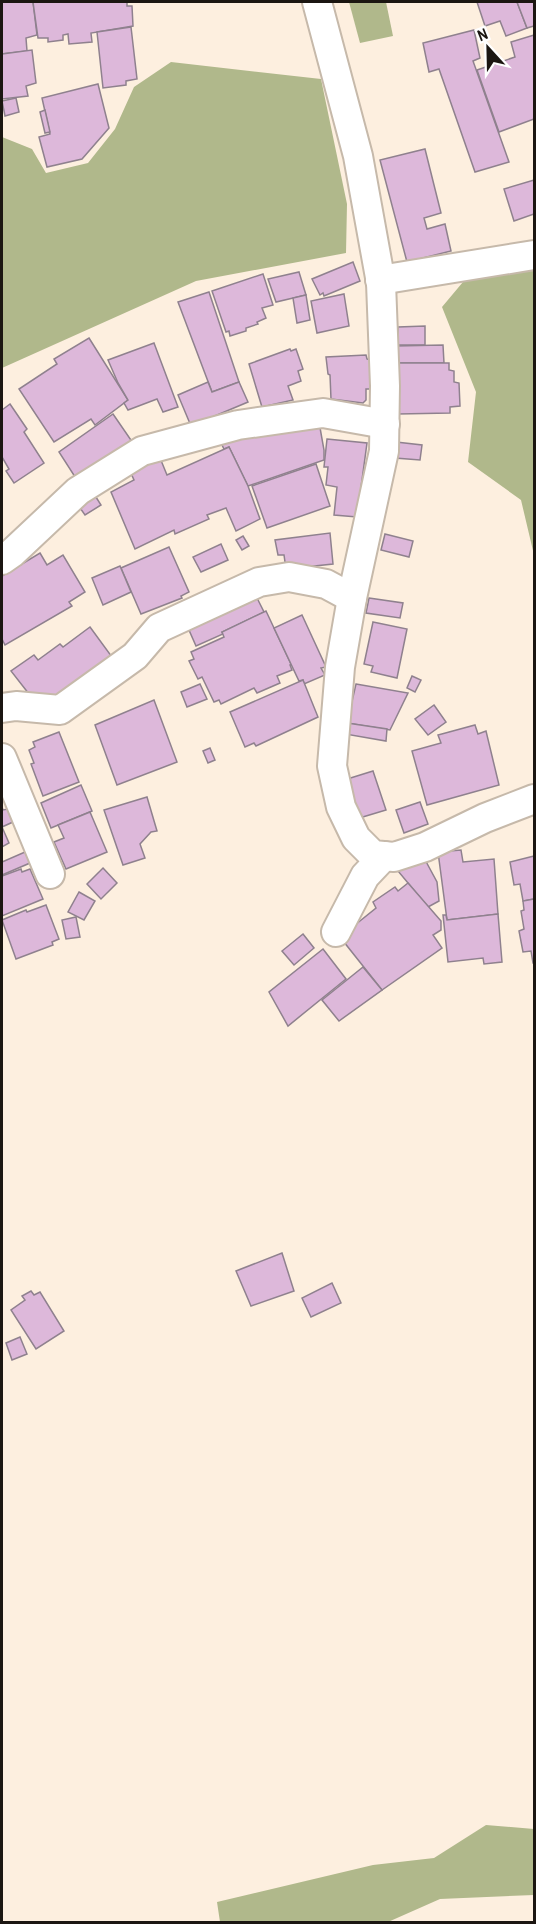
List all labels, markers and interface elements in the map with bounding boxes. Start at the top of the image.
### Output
north arrow [458,18,518,78]
text: N [474,22,491,46]

